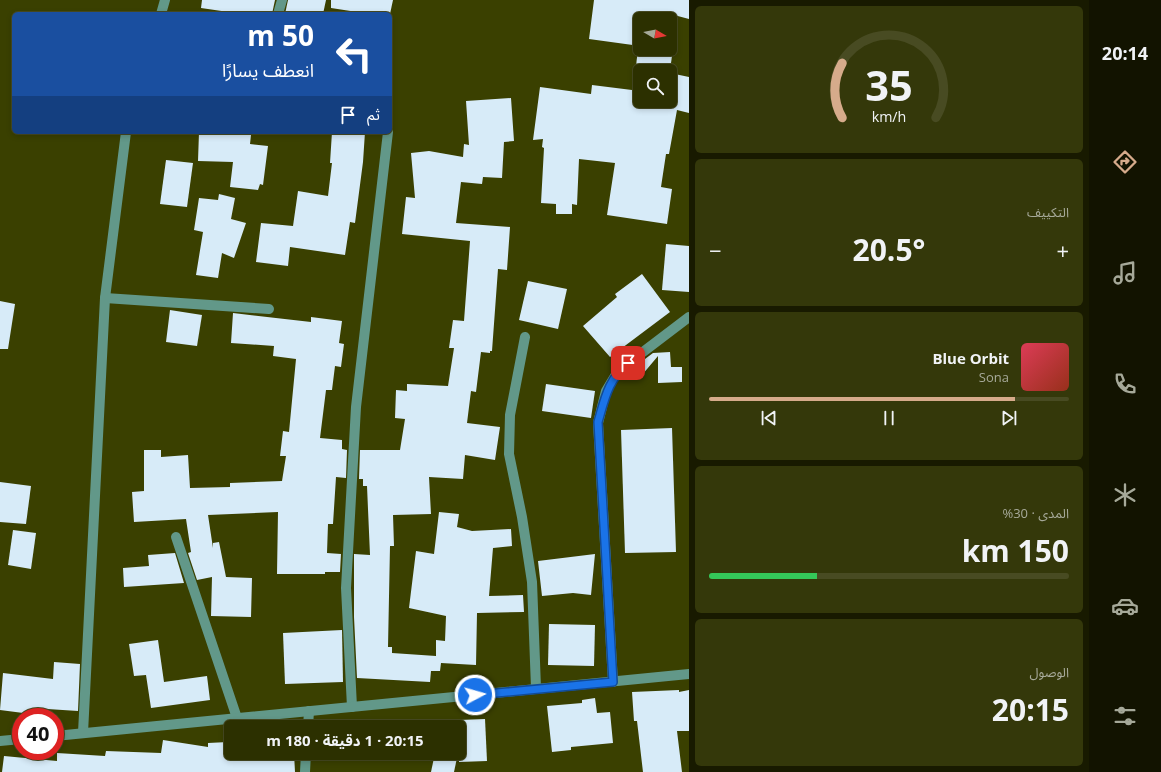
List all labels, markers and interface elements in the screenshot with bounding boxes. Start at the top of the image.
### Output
north arrow [633,12,677,56]
map controls [633,12,677,108]
text: 50 m [247,16,314,54]
icon: left [328,28,380,80]
text: 20:14 [1102,41,1148,65]
text: 35 [865,56,913,112]
text: انعطف يسارًا [222,58,314,82]
button: search [633,64,677,108]
icon: arrive [337,104,359,126]
text: ثم [367,104,380,124]
text: km/h [872,106,906,125]
icon: directions [1111,148,1139,176]
text: التكييف [1027,203,1069,221]
text: 20.5° [853,229,925,270]
text: − [709,235,722,265]
text: + [1056,235,1069,265]
icon: music [1111,259,1139,287]
pin [611,346,645,380]
text: Blue Orbit [932,348,1009,368]
icon: arrive [617,352,639,374]
text: Sona [979,368,1009,386]
icon: phone [1111,370,1139,398]
icon: previous [758,407,780,429]
icon: pause [878,407,900,429]
icon: next [998,407,1020,429]
icon: climate [1111,481,1139,509]
text: المدى · 30% [1002,504,1069,522]
text: 150 km [962,530,1069,571]
icon: car [1111,592,1139,620]
text: الوصول [1029,663,1069,681]
position arrow [454,674,496,716]
text: 20:15 [992,689,1069,730]
icon: filters [1111,702,1139,730]
speed limit sign: 40 [12,708,64,760]
text: 20:15 · 1 دقيقة · 180 m [266,730,424,750]

